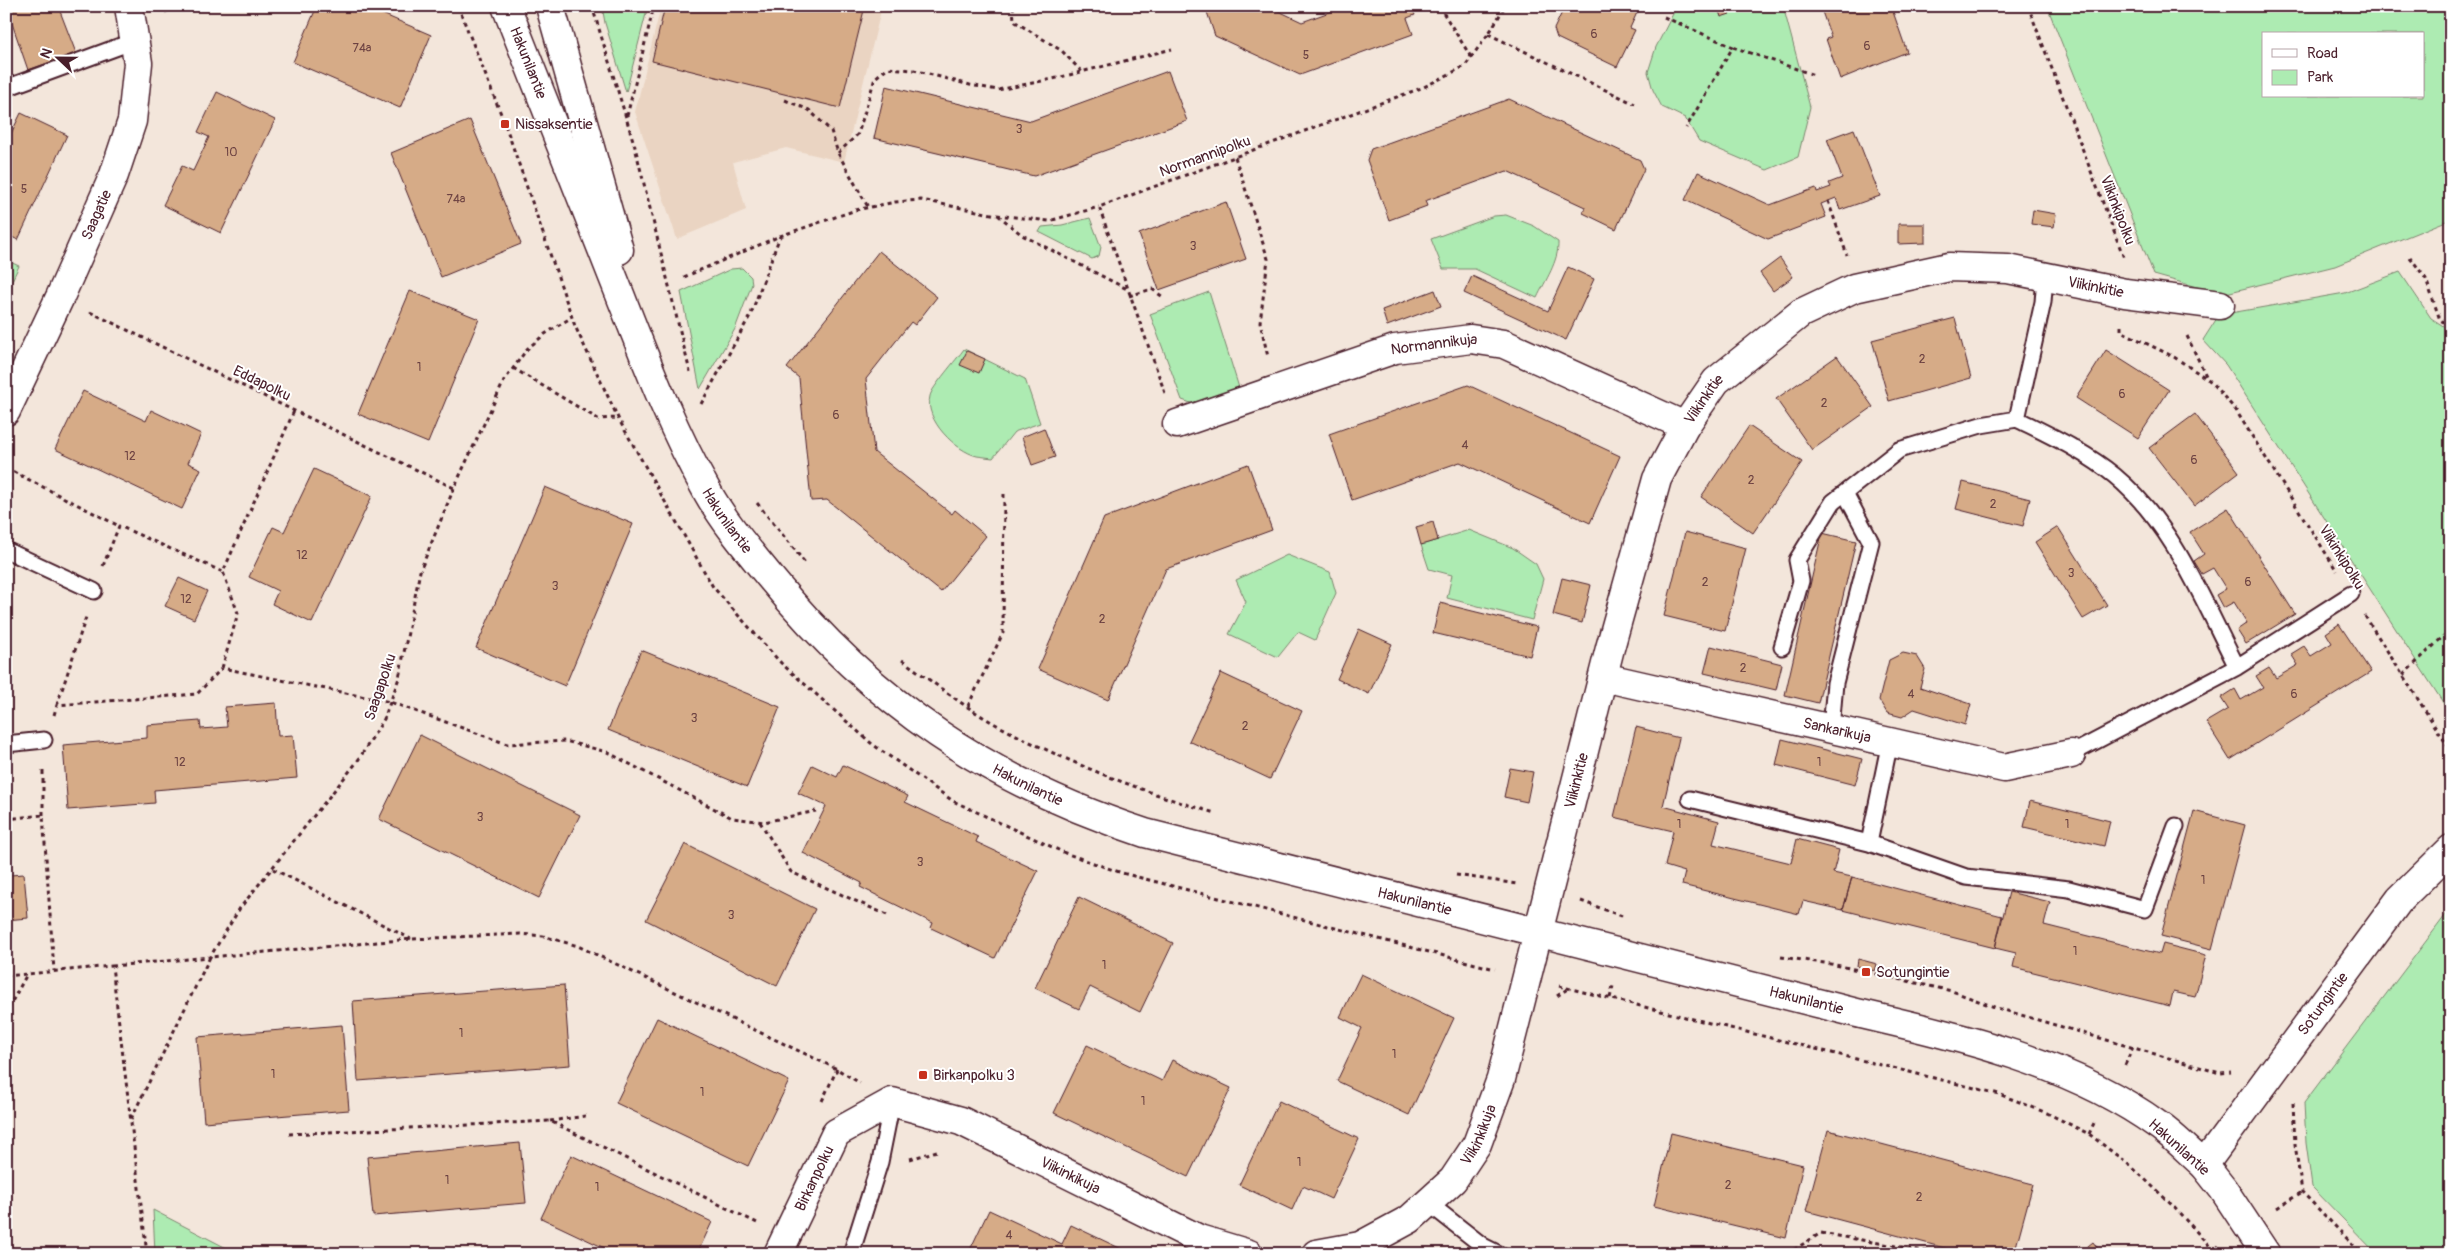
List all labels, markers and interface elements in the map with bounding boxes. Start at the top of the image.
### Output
street label: Hakunilantie [505,24,551,102]
house number: 6 [1591,27,1598,42]
north arrow [32,32,82,82]
legend [2262,32,2424,98]
house number: 6 [1864,39,1871,54]
house number: 74a [353,41,372,56]
text: Road [2307,44,2338,63]
text: N [37,46,56,61]
house number: 5 [1303,48,1309,63]
text: Park [2307,68,2334,87]
place label: Nissaksentie [515,115,593,134]
marker: Nissaksentie [499,118,511,130]
house number: 3 [1016,122,1023,137]
street label: Normannipolku [1157,131,1253,182]
house number: 10 [225,145,237,160]
street label: Viikinkipolku [2096,173,2139,248]
house number: 5 [21,182,27,197]
street label: Saagatie [77,186,116,243]
house number: 74a [447,192,466,207]
house number: 3 [1190,239,1197,254]
street label: Viikinkitie [2066,272,2126,303]
street label: Normannikuja [1390,330,1479,359]
house number: 2 [1919,352,1926,367]
house number: 1 [417,360,421,375]
street label: Eddapolku [230,361,294,406]
street label: Viikinkitie [1680,369,1728,428]
house number: 6 [2119,387,2126,402]
house number: 2 [1821,396,1828,411]
house number: 6 [833,408,840,423]
house number: 4 [1462,438,1469,453]
house number: 12 [124,449,136,464]
house number: 6 [2191,453,2198,468]
house number: 2 [1748,473,1755,488]
street label: Hakunilantie [697,485,757,558]
house number: 2 [1990,497,1997,512]
street label: Viikinkipolku [2314,521,2369,593]
house number: 12 [296,548,308,563]
house number: 3 [2068,566,2075,581]
house number: 2 [1702,575,1709,590]
house number: 6 [2245,575,2252,590]
house number: 3 [552,579,559,594]
house number: 12 [180,592,192,607]
house number: 2 [1099,612,1106,627]
street label: Saagapolku [360,651,401,723]
house number: 2 [1740,661,1747,676]
house number: 4 [1908,687,1915,702]
house number: 6 [2291,687,2298,702]
house number: 3 [691,711,698,726]
street label: Sankarikuja [1801,714,1873,748]
house number: 2 [1242,719,1249,734]
street label: Viikinkitie [1561,750,1593,810]
house number: 12 [174,755,186,770]
house number: 1 [1817,755,1821,770]
street label: Hakunilantie [989,760,1066,811]
house number: 3 [477,810,484,825]
house number: 1 [1677,817,1681,832]
house number: 1 [2065,817,2069,832]
house number: 3 [917,855,924,870]
house number: 1 [2201,873,2205,888]
street label: Hakunilantie [1375,883,1454,920]
house number: 3 [728,908,735,923]
house number: 1 [2073,944,2077,959]
house number: 1 [1102,958,1106,973]
place label: Sotungintie [1876,963,1950,982]
marker: Sotungintie [1860,966,1872,978]
street label: Sotungintie [2294,968,2353,1039]
street label: Hakunilantie [1767,982,1846,1019]
house number: 1 [459,1026,463,1041]
house number: 1 [1392,1047,1396,1062]
place label: Birkanpolku 3 [933,1066,1015,1085]
house number: 1 [271,1067,275,1082]
marker: Birkanpolku 3 [917,1069,929,1081]
house number: 1 [700,1085,704,1100]
house number: 1 [1141,1094,1145,1109]
street label: Viikinkikuja [1457,1102,1501,1169]
street label: Hakunilantie [2144,1115,2214,1180]
street label: Birkanpolku [791,1143,839,1214]
street label: Viikinkikuja [1037,1153,1104,1199]
house number: 1 [1297,1155,1301,1170]
house number: 1 [445,1173,449,1188]
house number: 2 [1725,1178,1732,1193]
house number: 1 [595,1180,599,1195]
house number: 2 [1916,1190,1923,1205]
house number: 4 [1006,1228,1013,1243]

